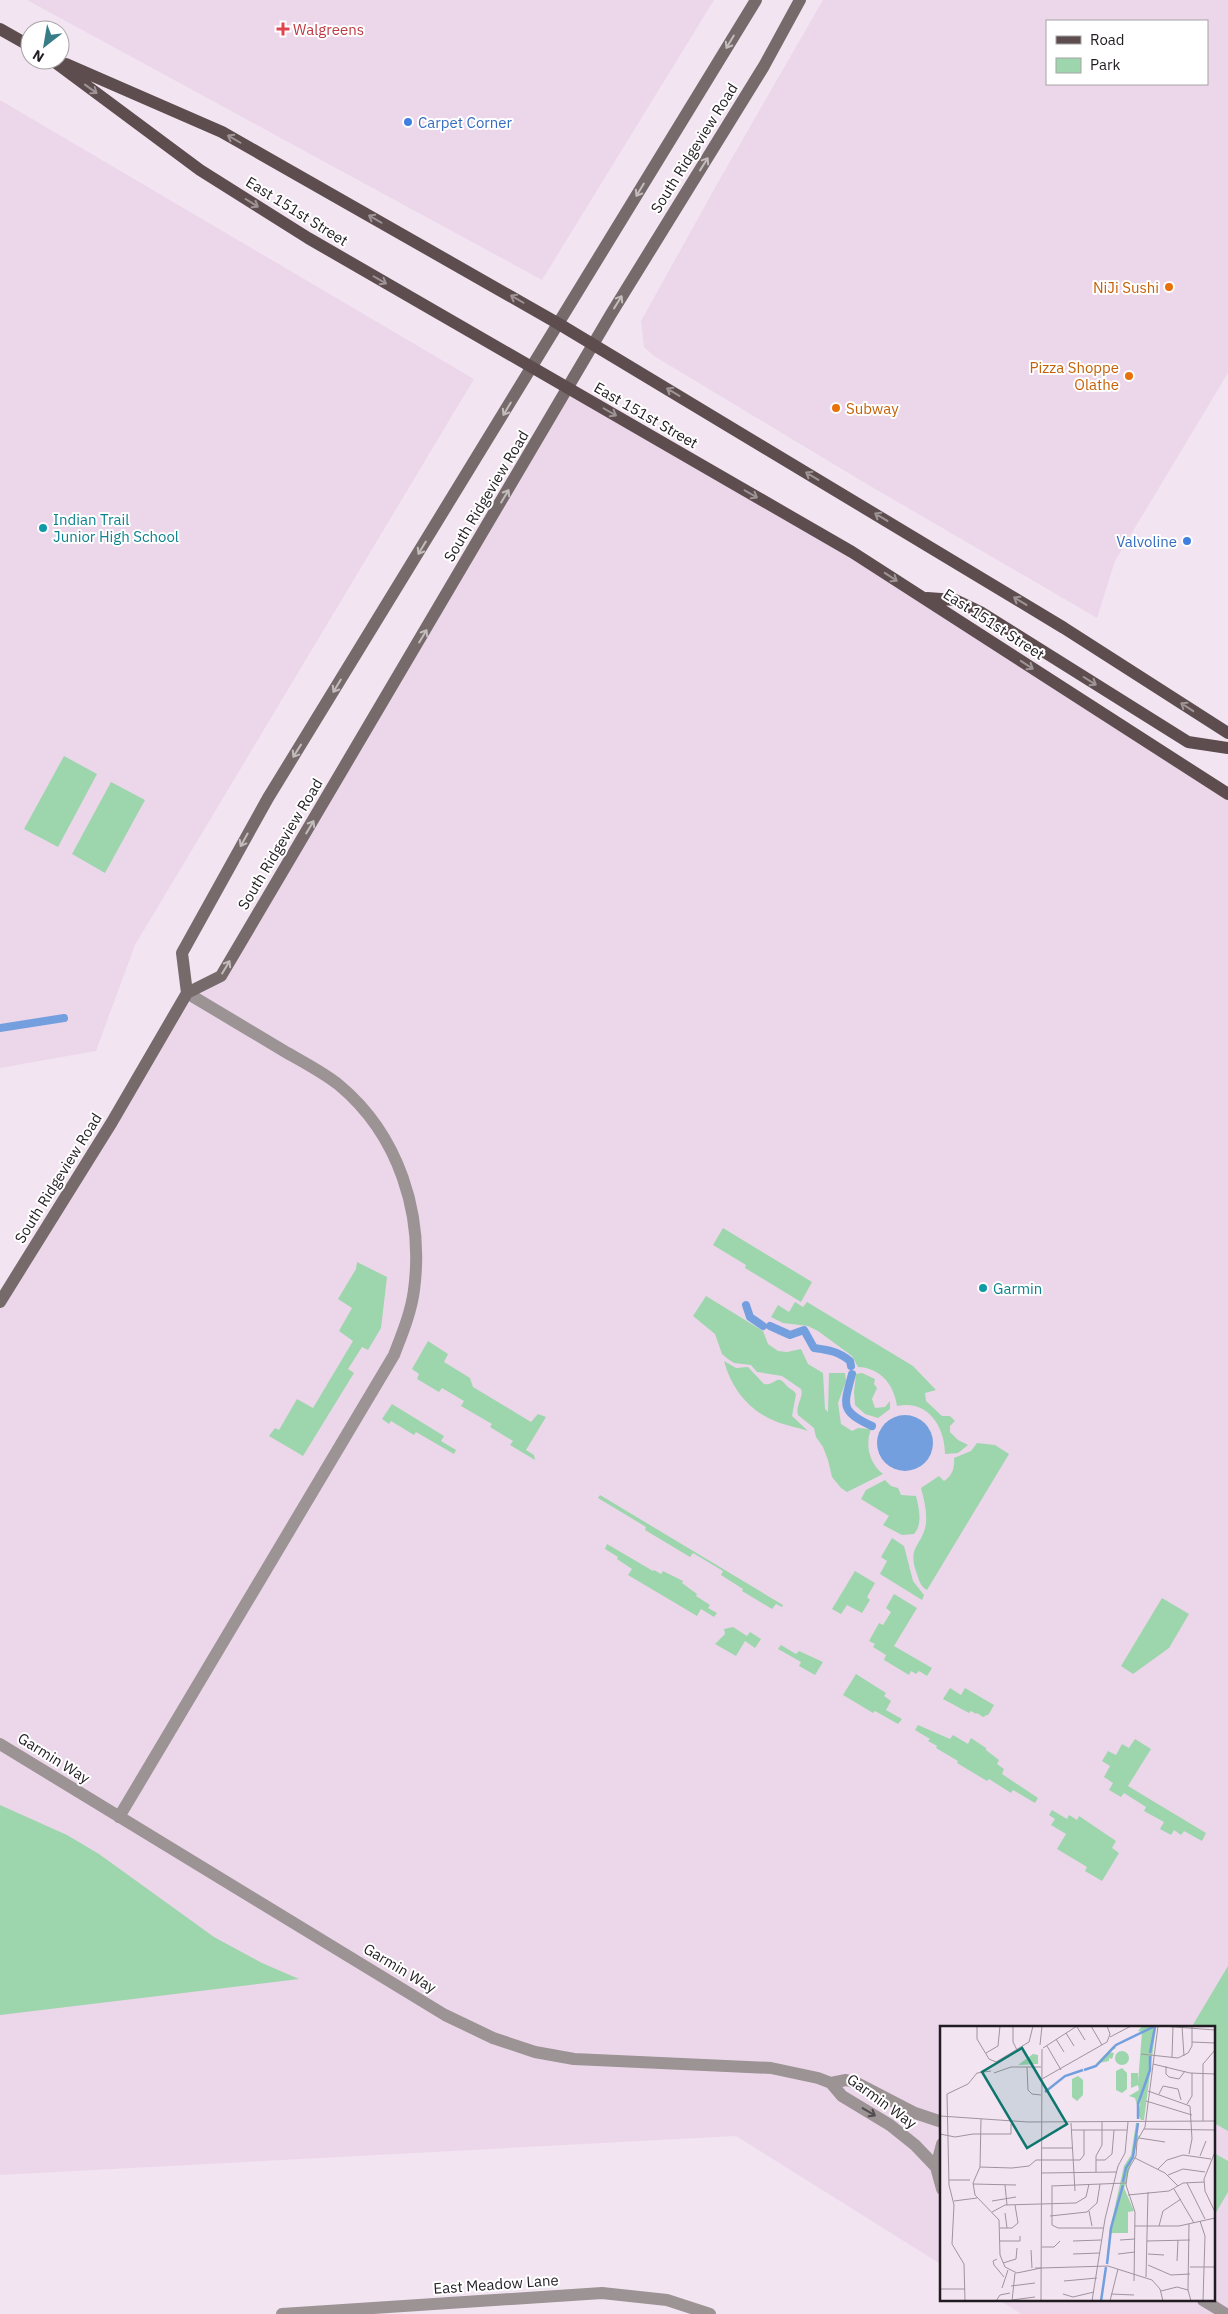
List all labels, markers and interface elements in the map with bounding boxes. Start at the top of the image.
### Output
north arrow [20,20,70,70]
place label: Walgreens [293,20,364,39]
legend [1046,20,1208,85]
marker: Walgreens [277,23,289,35]
text: Road [1090,30,1125,49]
one-way arrow [725,34,735,48]
text: N [29,46,47,66]
text: Park [1090,55,1120,74]
street label: South Ridgeview Road [646,79,742,217]
one-way arrow [84,84,98,94]
place label: Carpet Corner [418,113,513,132]
marker: Carpet Corner [402,116,414,128]
one-way arrow [227,134,242,143]
one-way arrow [699,158,709,172]
street label: East 151st Street [242,172,352,250]
one-way arrow [635,182,645,196]
one-way arrow [245,198,259,208]
one-way arrow [369,214,383,224]
one-way arrow [373,275,387,285]
place label: NiJi Sushi [1093,278,1159,297]
marker: NiJi Sushi [1163,281,1175,293]
one-way arrow [510,294,524,304]
one-way arrow [614,296,624,310]
place label: Pizza Shoppe Olathe [1029,358,1119,394]
marker: Pizza Shoppe Olathe [1123,370,1135,382]
street label: East 151st Street [591,378,701,452]
one-way arrow [666,387,680,397]
place label: Subway [846,399,899,418]
one-way arrow [501,402,511,416]
marker: Subway [830,402,842,414]
one-way arrow [603,408,617,418]
street label: South Ridgeview Road [439,427,533,565]
one-way arrow [806,470,820,480]
one-way arrow [501,489,511,503]
one-way arrow [743,489,758,499]
place label: Indian Trail Junior High School [53,510,179,546]
one-way arrow [875,512,889,522]
marker: Indian Trail Junior High School [37,522,49,534]
place label: Valvoline [1116,532,1177,551]
marker: Valvoline [1181,535,1193,547]
one-way arrow [416,540,426,554]
one-way arrow [883,572,897,582]
street label: East 151st Street [940,584,1048,664]
one-way arrow [1014,596,1028,606]
one-way arrow [418,629,428,643]
one-way arrow [1020,660,1034,670]
one-way arrow [1083,676,1097,686]
one-way arrow [332,679,342,693]
one-way arrow [1180,702,1194,712]
one-way arrow [291,744,301,758]
street label: South Ridgeview Road [233,775,327,913]
one-way arrow [305,821,315,835]
one-way arrow [239,833,249,848]
one-way arrow [222,960,232,974]
street label: South Ridgeview Road [10,1109,106,1247]
place label: Garmin [993,1279,1042,1298]
marker: Garmin [977,1282,989,1294]
street label: Garmin Way [14,1728,94,1788]
street label: Garmin Way [360,1939,440,1997]
inset map [940,2026,1216,2302]
street label: Garmin Way [843,2069,921,2133]
one-way arrow [861,2107,875,2117]
street label: East Meadow Lane [433,2270,559,2298]

